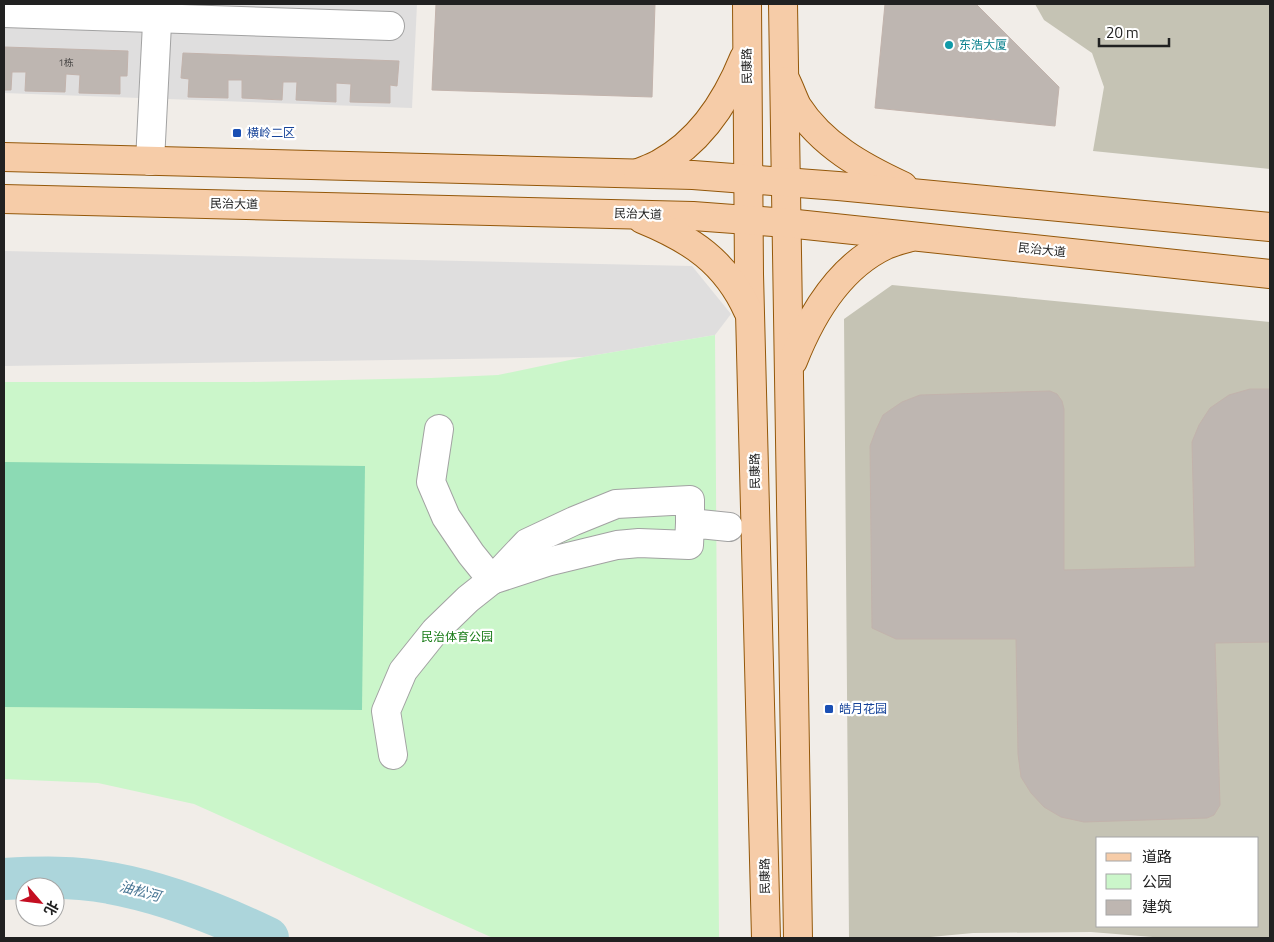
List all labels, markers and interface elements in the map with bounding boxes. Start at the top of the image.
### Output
scale bar [1099,15,1169,47]
text: 20 m [1106,21,1139,44]
place label: 东浩大厦 [959,35,1007,54]
marker: 东浩大厦 [943,39,955,51]
street label: 民康路 [737,48,756,84]
house number: 1栋 [58,55,74,70]
place label: 横岭二区 [247,123,295,142]
marker: 横岭二区 [231,127,243,139]
street label: 民治大道 [210,194,258,213]
street label: 民治大道 [614,203,662,224]
street label: 民治大道 [1017,238,1067,261]
street label: 民康路 [745,453,764,489]
park label: 民治体育公园 [421,627,493,646]
place label: 皓月花园 [839,699,887,718]
marker: 皓月花园 [823,703,835,715]
legend [1096,837,1259,927]
text: 道路 [1142,845,1172,868]
street label: 民康路 [755,858,774,894]
text: 公园 [1142,870,1172,893]
water label: 油松河 [117,875,166,907]
north arrow [15,877,65,927]
text: 建筑 [1142,895,1172,918]
text: 北 [39,897,64,919]

